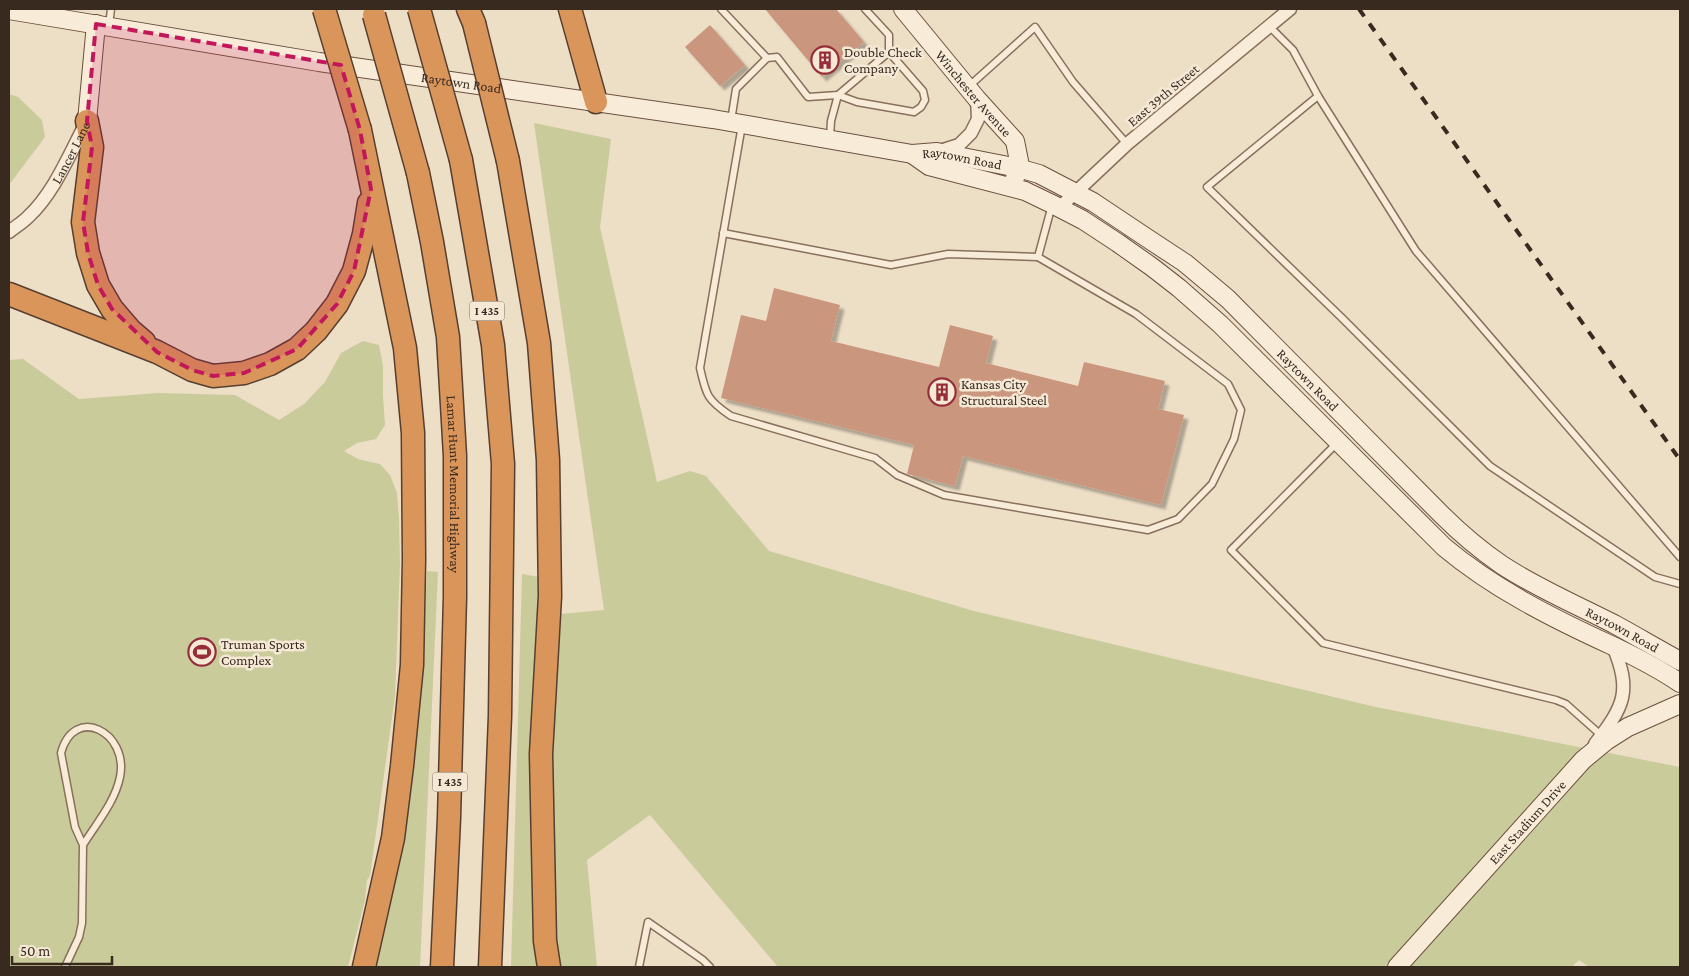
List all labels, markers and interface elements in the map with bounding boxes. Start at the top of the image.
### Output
place label: Double Check Company [844,44,922,76]
building icon: Double Check Company [810,45,840,75]
street label: Winchester Avenue [932,47,1015,140]
street label: East 39th Street [1124,60,1202,129]
street label: Raytown Road [420,69,503,96]
street label: Lancer Lane [48,119,93,187]
street label: Raytown Road [921,144,1004,173]
road number: I 435 [470,302,504,321]
street label: Raytown Road [1274,345,1343,415]
place label: Kansas City Structural Steel [961,376,1047,408]
building icon: Kansas City Structural Steel [927,377,957,407]
street label: Lamar Hunt Memorial Highway [443,395,463,574]
street label: Raytown Road [1583,603,1662,656]
place label: Truman Sports Complex [221,636,305,668]
sports icon: Truman Sports Complex [187,637,217,667]
road number: I 435 [432,772,468,792]
street label: East Stadium Drive [1486,777,1569,867]
scale bar [12,934,112,966]
text: 50 m [20,943,50,959]

